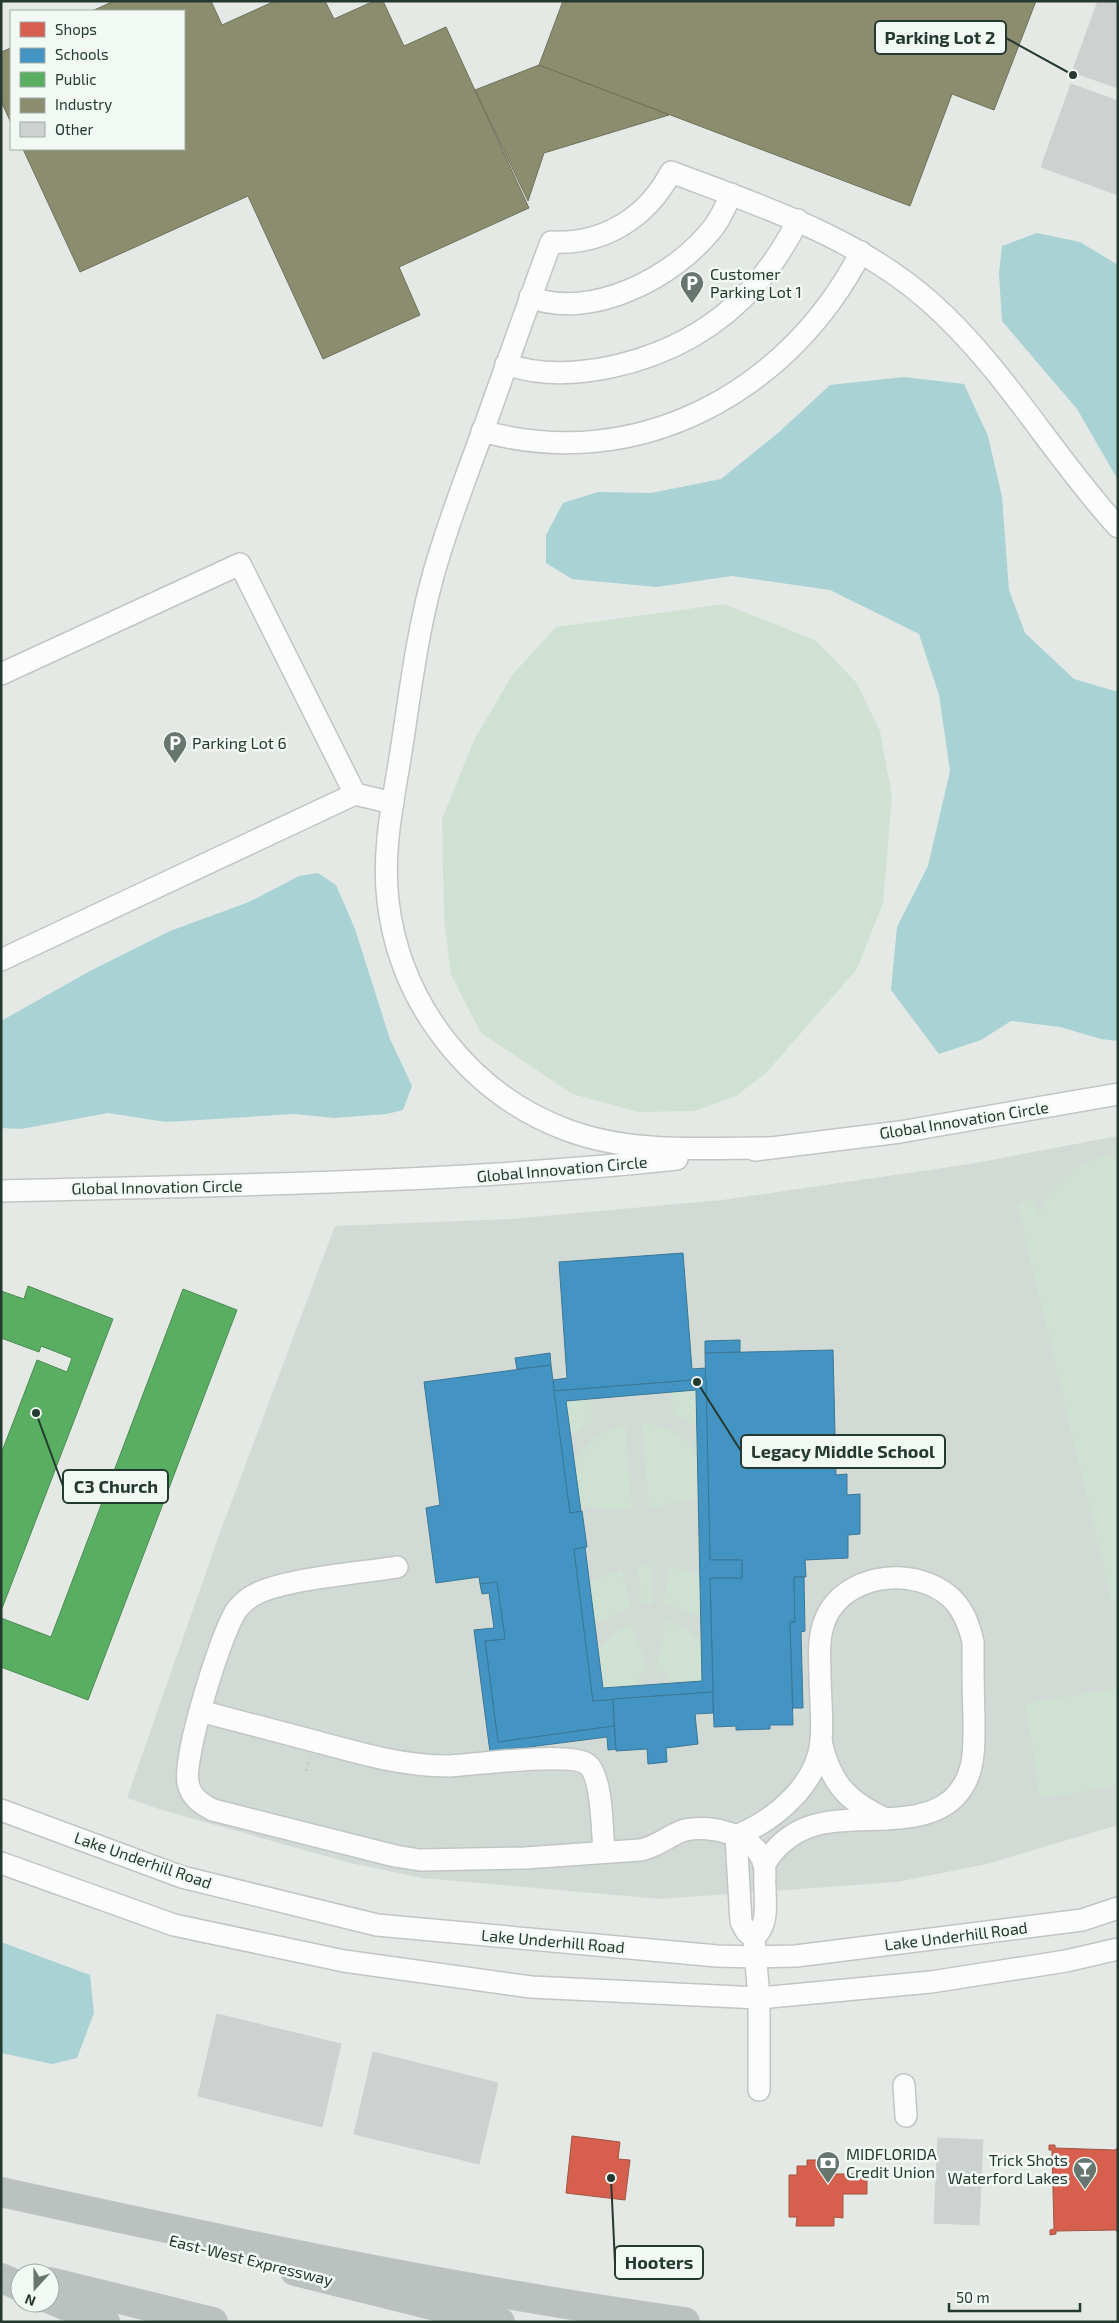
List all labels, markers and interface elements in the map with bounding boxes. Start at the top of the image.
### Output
legend [10,10,185,150]
text: Shops [55,20,97,38]
callout: Parking Lot 2 [875,21,1006,54]
text: Parking Lot 2 [884,26,996,48]
text: Schools [55,45,109,63]
text: Public [55,70,96,88]
text: Industry [55,95,112,113]
text: Other [55,120,94,138]
place label: Customer Parking Lot 1 [710,264,802,301]
parking icon: Customer Parking Lot 1 [679,270,705,304]
parking icon: Parking Lot 6 [162,730,188,764]
place label: Parking Lot 6 [192,733,287,752]
street label: Global Innovation Circle [878,1097,1050,1142]
street label: Global Innovation Circle [476,1152,648,1185]
street label: Global Innovation Circle [71,1176,243,1197]
callout: Legacy Middle School [741,1435,945,1468]
text: Legacy Middle School [751,1440,935,1462]
callout: C3 Church [63,1470,168,1503]
text: C3 Church [74,1475,158,1497]
street label: Lake Underhill Road [72,1827,214,1892]
street label: Lake Underhill Road [883,1917,1029,1954]
street label: Lake Underhill Road [480,1925,626,1956]
place label: MIDFLORIDA Credit Union [846,2144,937,2181]
bank icon: MIDFLORIDA Credit Union [815,2150,841,2184]
place label: Trick Shots Waterford Lakes [947,2150,1068,2187]
bar icon: Trick Shots Waterford Lakes [1072,2156,1098,2190]
street label: East-West Expressway [167,2230,336,2289]
callout: Hooters [615,2246,703,2279]
text: Hooters [625,2251,693,2273]
north arrow [10,2263,60,2313]
scale bar [949,2280,1080,2312]
text: 50 m [956,2288,990,2306]
text: N [22,2291,38,2310]

